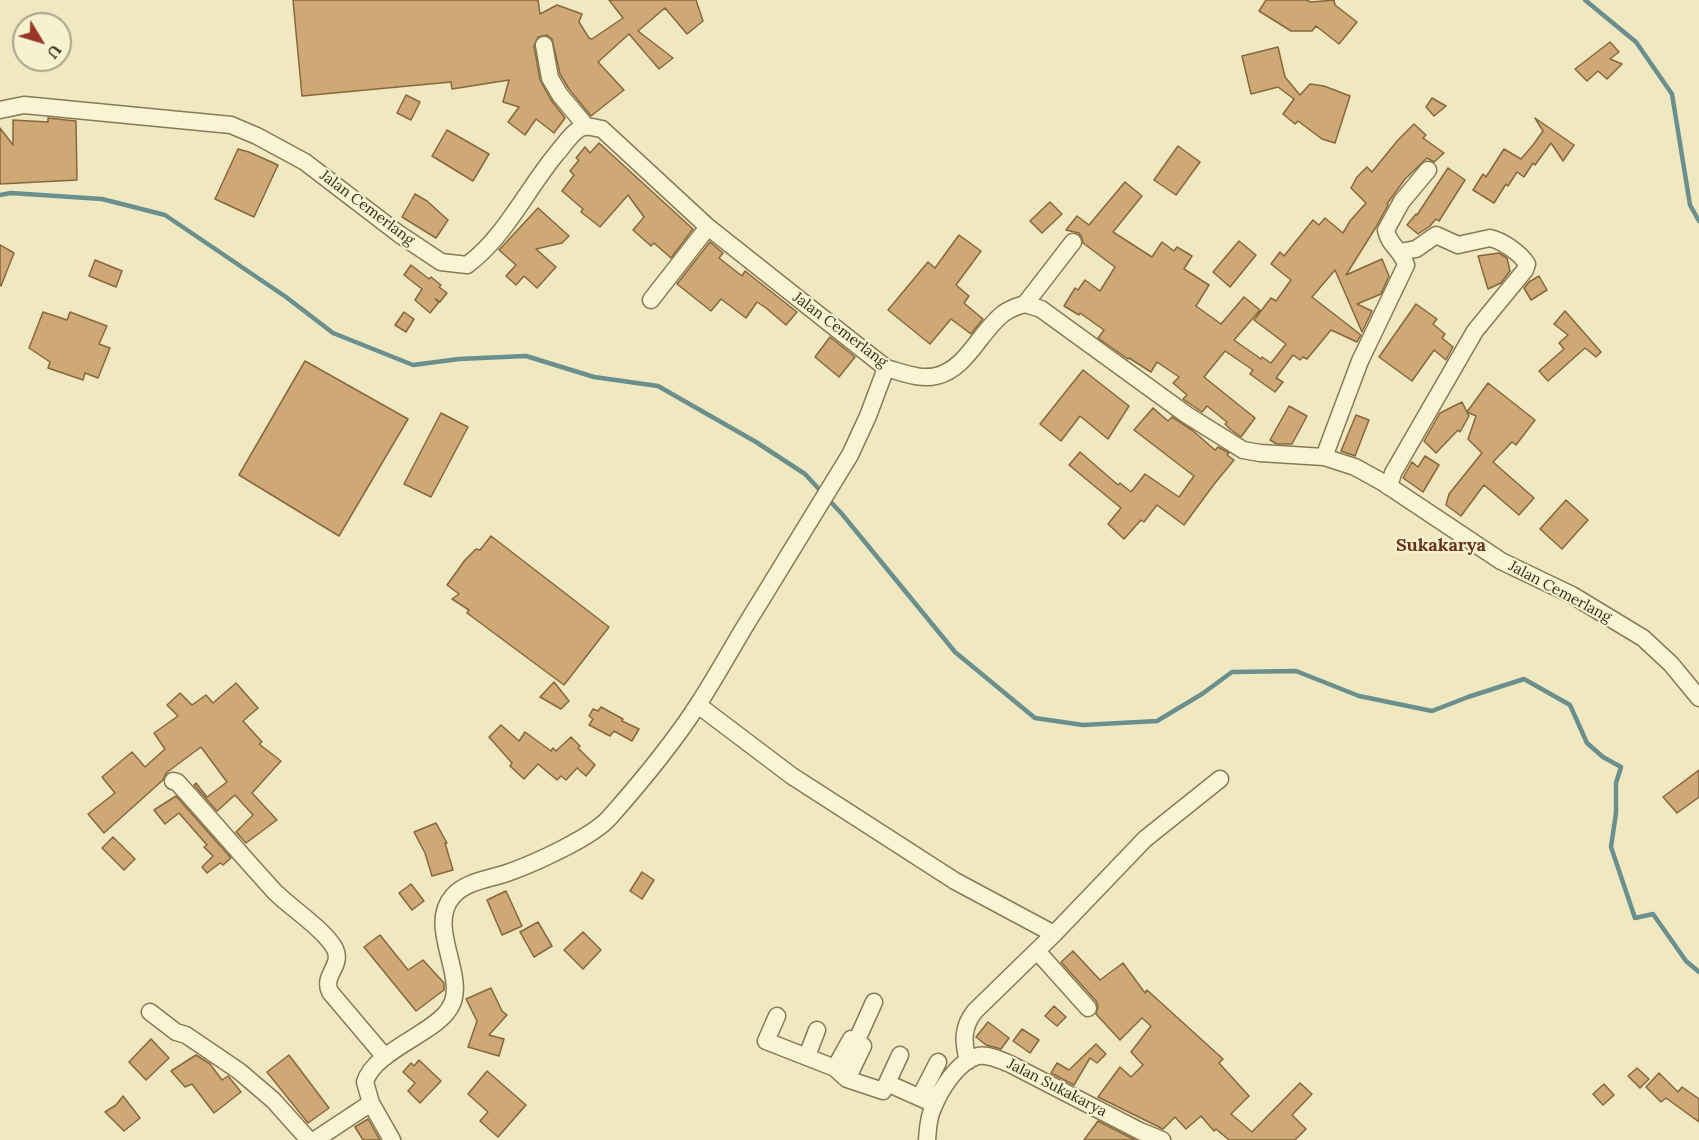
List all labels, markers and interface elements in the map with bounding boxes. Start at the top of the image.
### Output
north arrow [12,12,72,72]
text: U [43,41,66,63]
street label: Jalan Cemerlang [316,167,418,249]
street label: Jalan Cemerlang [789,289,891,371]
district label: Sukakarya [1396,535,1486,557]
street label: Jalan Cemerlang [1506,557,1614,627]
street label: Jalan Sukakarya [1004,1055,1110,1121]

